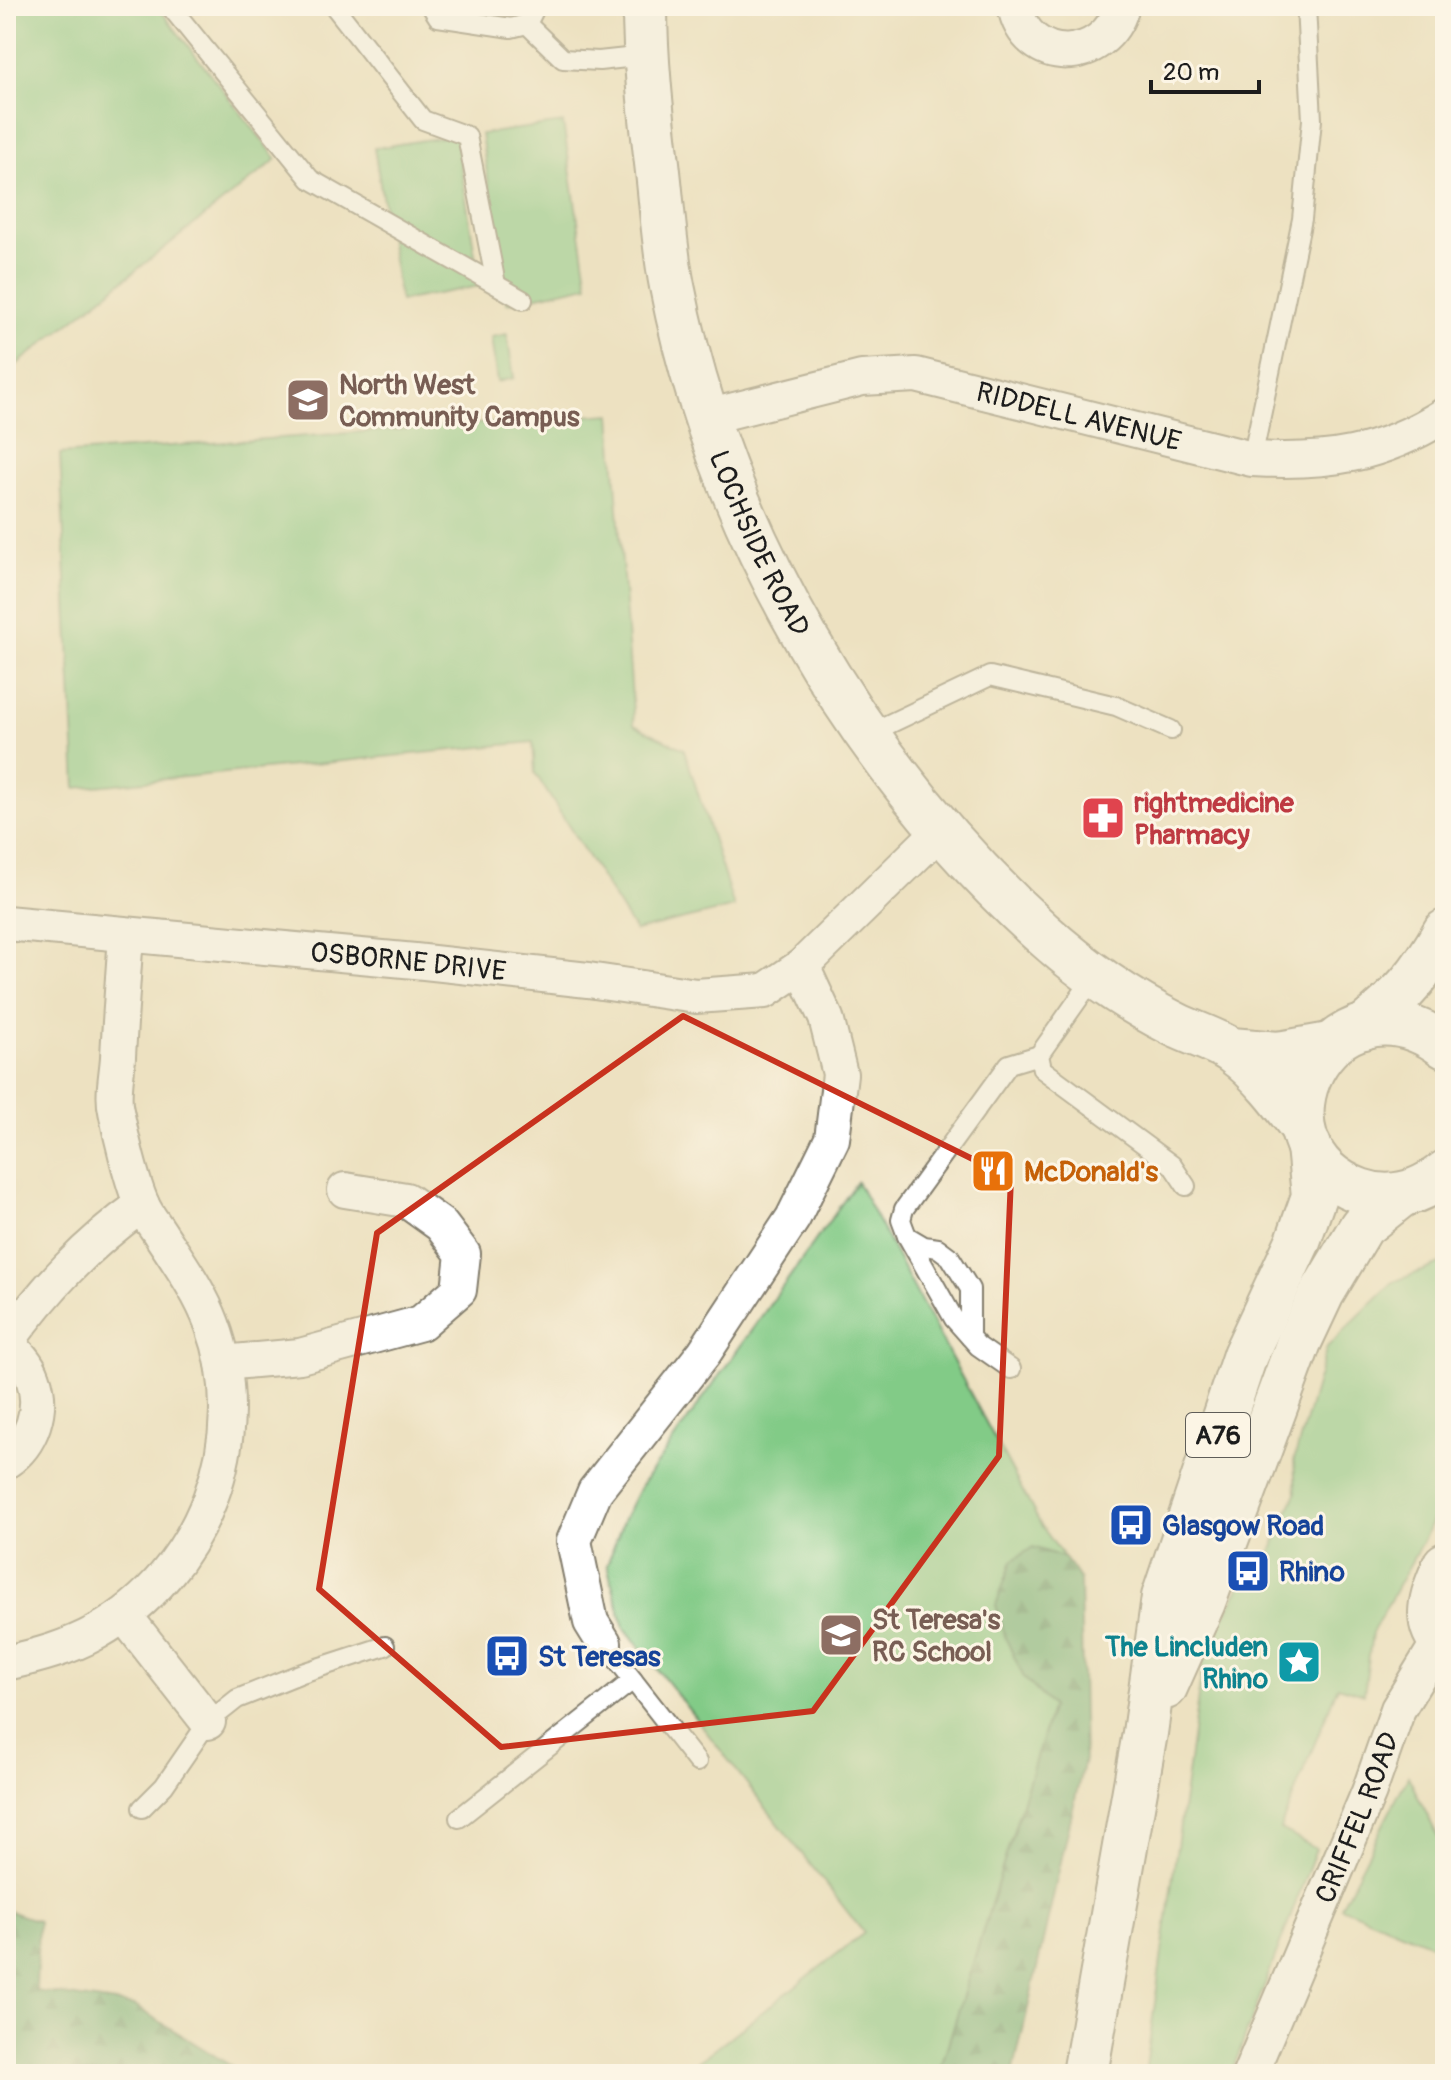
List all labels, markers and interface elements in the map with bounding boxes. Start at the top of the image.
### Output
scale bar [1151,44,1259,94]
text: 20 m [1163,58,1219,87]
place label: North West Community Campus [339,368,580,435]
street label: RIDDELL AVENUE [973,375,1185,460]
school or university icon: North West Community Campus [284,376,332,424]
street label: LOCHSIDE ROAD [701,446,817,643]
place label: rightmedicine Pharmacy [1134,786,1295,853]
pharmacy icon: rightmedicine Pharmacy [1079,794,1127,842]
street label: OSBORNE DRIVE [309,935,508,990]
restaurant icon: McDonald's [969,1147,1017,1195]
place label: McDonald's [1024,1155,1158,1190]
road number: A76 [1186,1413,1250,1457]
bus stop icon: Glasgow Road [1107,1501,1155,1549]
place label: Glasgow Road [1162,1509,1324,1544]
bus stop icon: Rhino [1224,1547,1272,1595]
place label: Rhino [1279,1555,1345,1590]
place label: St Teresa's RC School [872,1603,1001,1670]
school or university icon: St Teresa's RC School [817,1611,865,1659]
place label: The Lincluden Rhino [1104,1630,1268,1697]
bus stop icon: St Teresas [483,1632,531,1680]
place icon: The Lincluden Rhino [1275,1638,1323,1686]
place label: St Teresas [538,1640,661,1675]
street label: CRIFFEL ROAD [1308,1728,1408,1909]

